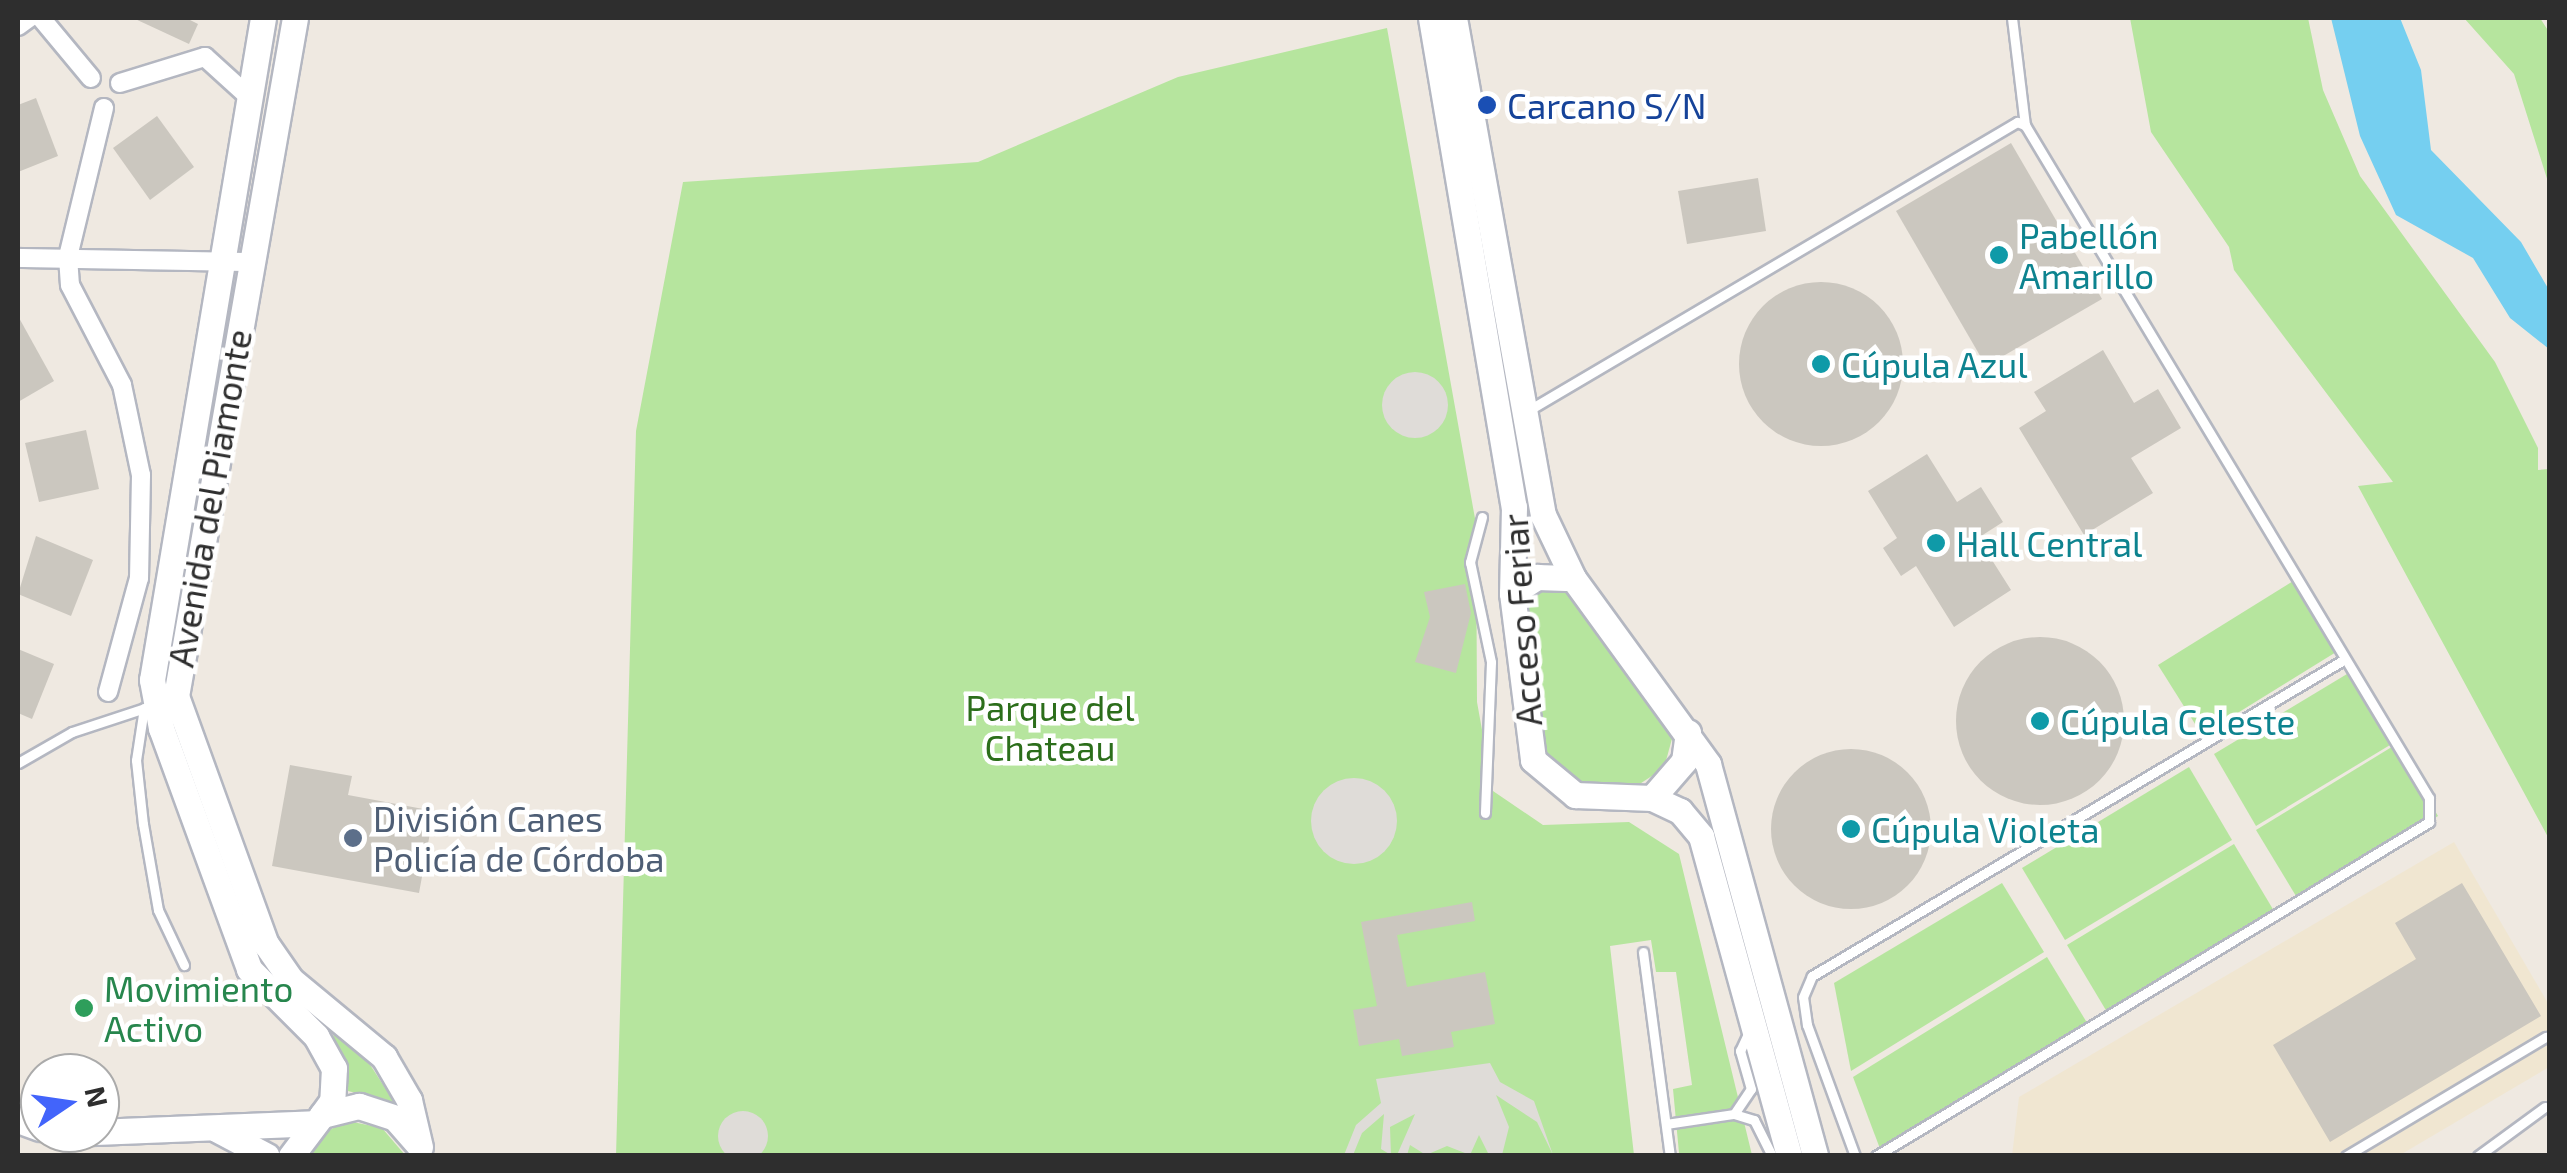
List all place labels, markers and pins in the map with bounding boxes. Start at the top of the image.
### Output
place label: Carcano S/N [1507,84,1706,126]
marker: Carcano S/N [1476,94,1498,116]
place label: Pabellón Amarillo [2019,214,2158,296]
marker: Pabellón Amarillo [1988,244,2010,266]
place label: Cúpula Azul [1841,343,2029,385]
marker: Cúpula Azul [1810,353,1832,375]
place label: Hall Central [1956,522,2143,564]
marker: Hall Central [1925,532,1947,554]
place label: Cúpula Celeste [2060,700,2295,742]
marker: Cúpula Celeste [2029,710,2051,732]
place label: División Canes Policía de Córdoba [373,797,665,879]
place label: Cúpula Violeta [1871,808,2100,850]
marker: Cúpula Violeta [1840,818,1862,840]
marker: División Canes Policía de Córdoba [342,827,364,849]
place label: Movimiento Activo [104,967,293,1049]
marker: Movimiento Activo [73,997,95,1019]

